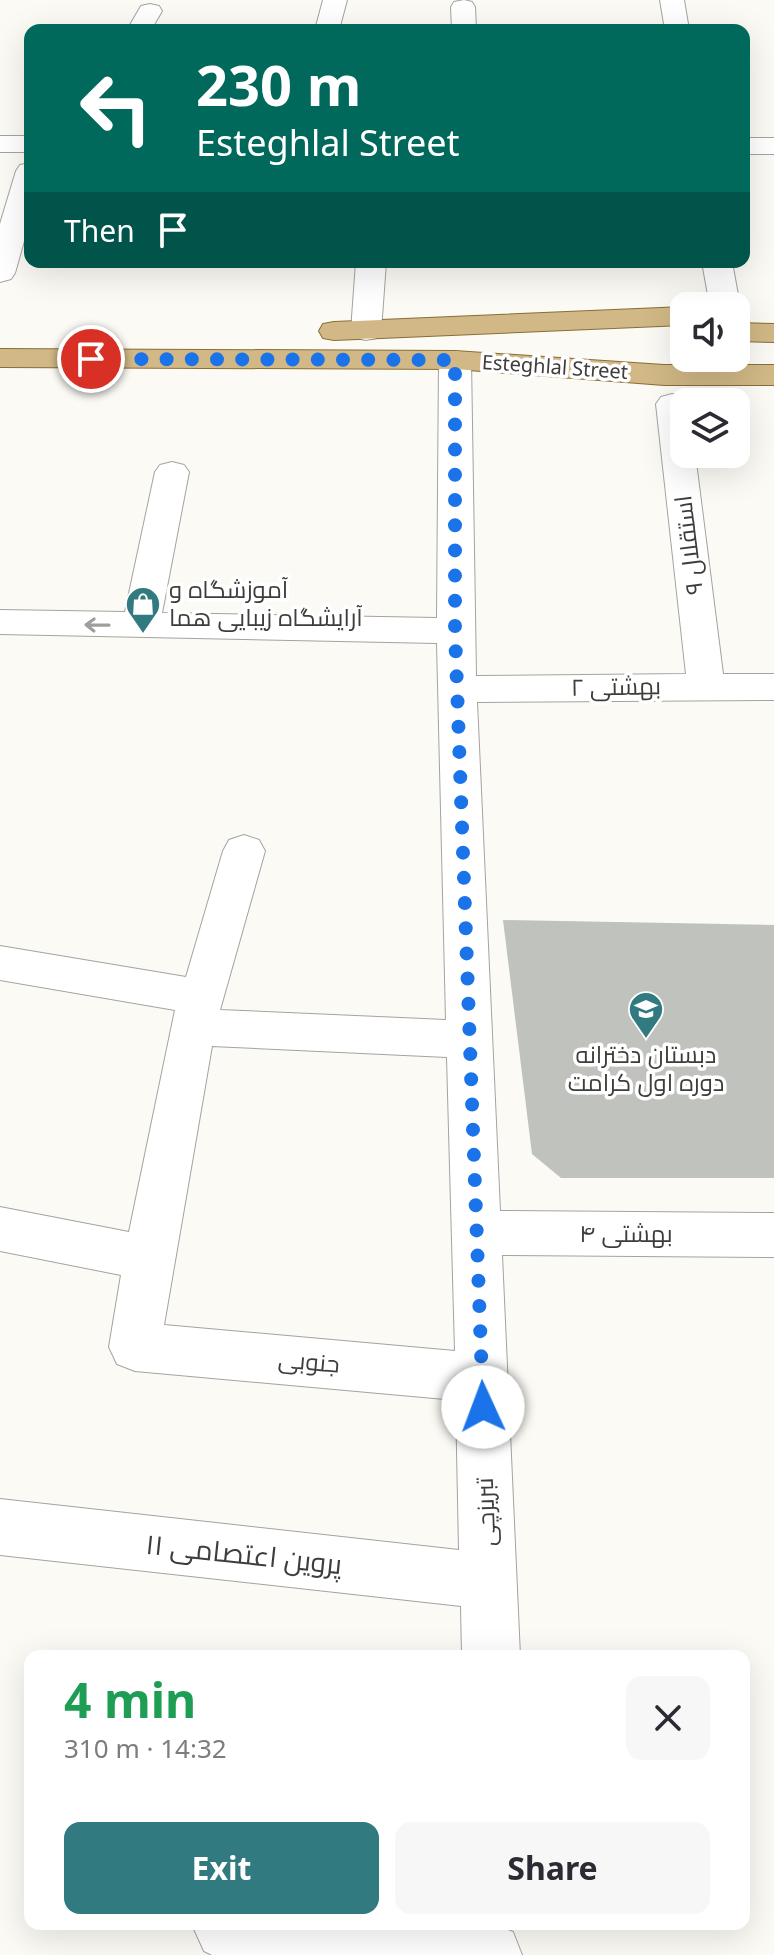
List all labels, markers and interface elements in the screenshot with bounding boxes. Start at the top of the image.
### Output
text: 230 m [196,46,361,122]
icon: left [64,56,168,160]
text: Esteghlal Street [196,118,460,167]
icon: arrive [151,208,195,252]
text: Then [64,210,135,251]
map controls [670,292,750,468]
button: sound [670,292,750,372]
pin [57,325,125,393]
icon: arrive [69,337,113,381]
street label: Esteghlal Street [481,348,629,385]
button: layers [670,388,750,468]
street label: استقلال ۹ [665,494,710,597]
place label: آموزشگاه و آرایشگاه زیبایی هما [169,572,363,633]
shop icon: آموزشگاه و آرایشگاه زیبایی هما [124,585,162,635]
one-way arrow [84,617,111,632]
street label: بهشتی ۲ [571,668,661,703]
school or university icon: دبستان دخترانه دوره اول کرامت [627,990,665,1040]
place label: دبستان دخترانه دوره اول کرامت [568,1037,724,1098]
street label: بهشتی ۴ [579,1216,673,1249]
street label: جنوبی [277,1341,341,1380]
position arrow [441,1365,525,1449]
street label: تبریزچی [467,1476,503,1547]
street label: پروین اعتصامی ۱۱ [144,1524,345,1583]
text: 4 min [64,1667,196,1732]
button: close [626,1676,710,1760]
text: 310 m · 14:32 [64,1730,227,1766]
button: Exit [64,1822,379,1914]
button: Share [395,1822,710,1914]

